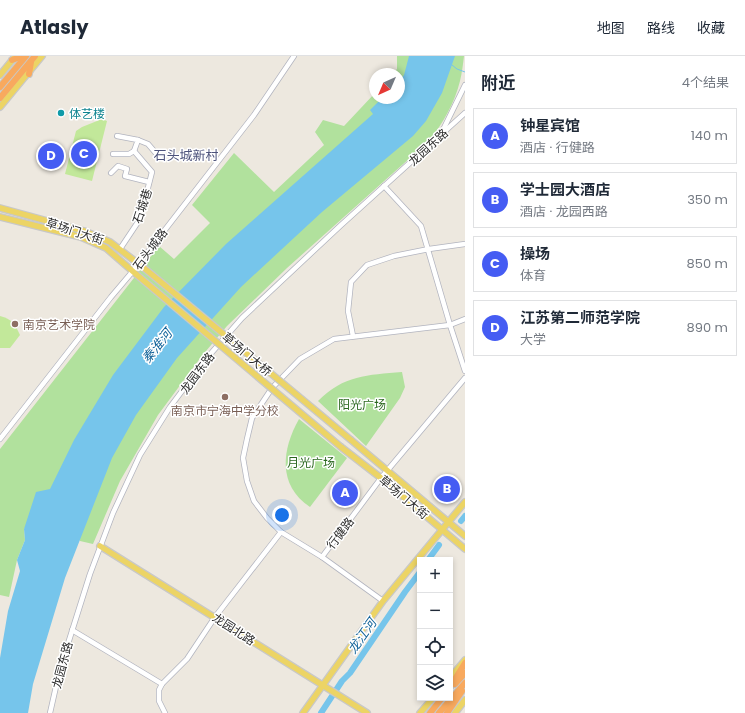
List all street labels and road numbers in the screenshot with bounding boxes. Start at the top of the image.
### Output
street label: 龙园东路 [404,125,452,169]
street label: 石城巷 [128,186,156,226]
street label: 草场门大街 [44,214,106,248]
street label: 石头城路 [129,225,171,273]
street label: 草场门大桥 [219,328,275,380]
street label: 龙园东路 [176,349,218,397]
street label: 草场门大街 [376,471,432,523]
street label: 行健路 [322,514,358,552]
street label: 龙园北路 [209,609,259,649]
street label: 龙园东路 [48,640,76,690]

